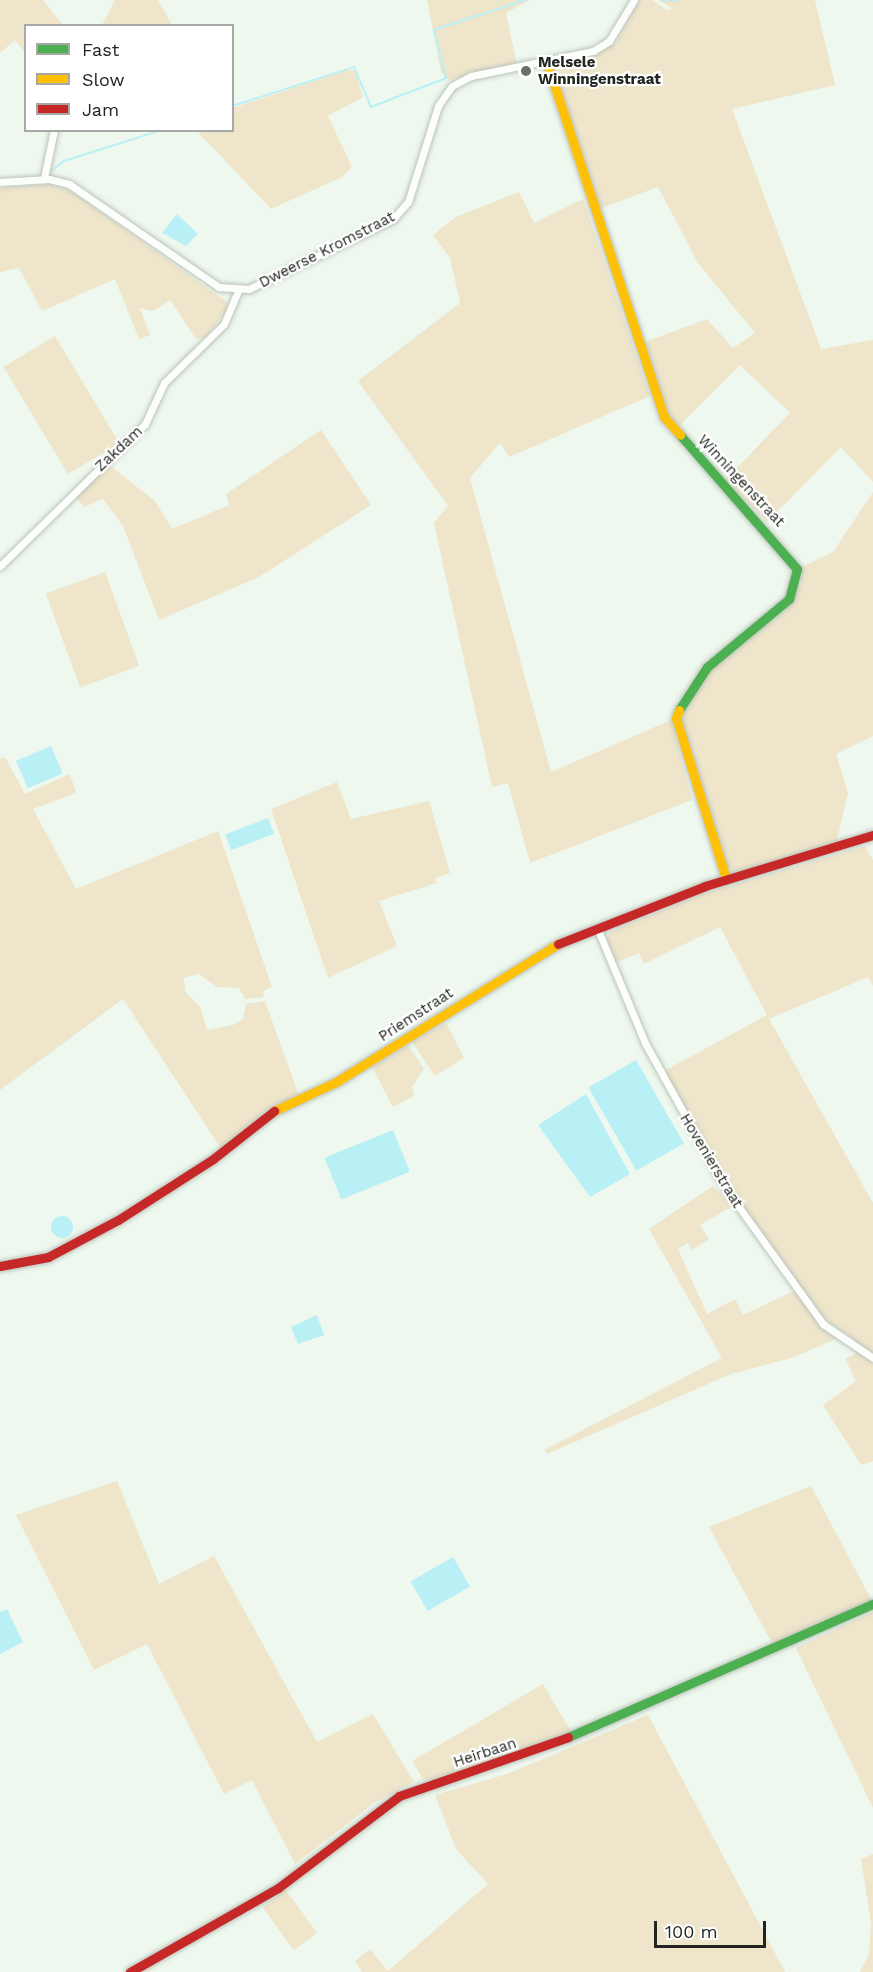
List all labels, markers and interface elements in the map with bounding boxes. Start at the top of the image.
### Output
legend [24,24,234,132]
text: Fast [82,39,119,60]
place label: Melsele Winningenstraat [538,53,661,88]
marker: Melsele Winningenstraat [519,64,533,78]
text: Slow [82,69,125,90]
text: Jam [82,99,119,120]
street label: Dweerse Kromstraat [256,208,398,292]
street label: Zakdam [92,423,146,475]
street label: Winningenstraat [694,431,788,531]
street label: Priemstraat [375,984,457,1046]
street label: Hovenierstraat [676,1110,746,1212]
street label: Heirbaan [451,1734,519,1772]
scale bar [657,1909,770,1947]
text: 100 m [665,1921,718,1942]

